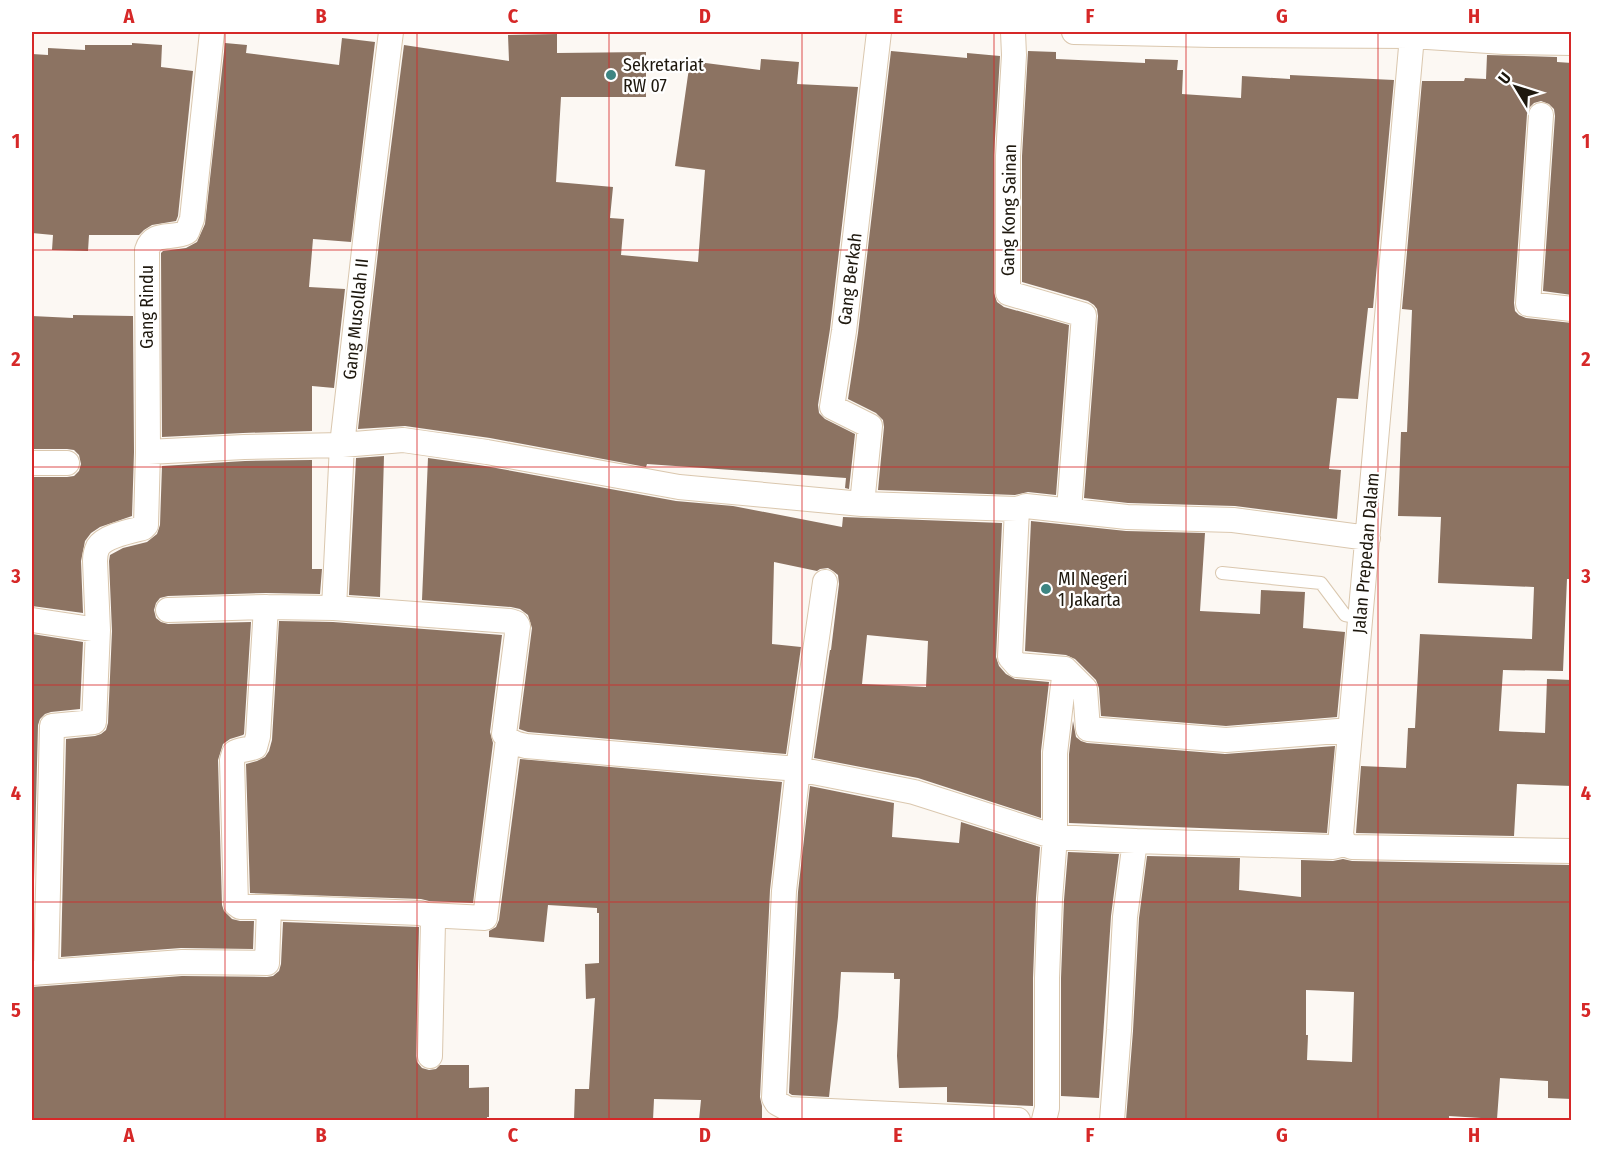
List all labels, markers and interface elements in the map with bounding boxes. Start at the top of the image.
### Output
text: A [123,4,136,28]
text: B [315,4,327,28]
text: C [508,4,519,28]
text: D [699,4,711,28]
text: E [893,4,903,28]
text: F [1086,4,1095,28]
text: G [1276,4,1288,28]
text: H [1468,4,1480,28]
place label: Sekretariat RW 07 [623,54,704,97]
north arrow [1486,57,1546,117]
marker: Sekretariat RW 07 [604,68,618,82]
text: U [1494,69,1515,88]
text: 1 [12,129,20,153]
text: 1 [1582,129,1590,153]
street label: Gang Kong Sainan [997,144,1021,276]
street label: Gang Berkah [833,232,867,326]
street label: Gang Musollah II [339,257,373,381]
street label: Gang Rindu [136,265,158,349]
text: 2 [10,347,21,371]
text: 2 [1580,347,1591,371]
street label: Jalan Prepedan Dalam [1348,472,1384,634]
text: 3 [10,564,21,588]
text: 3 [1580,564,1591,588]
place label: MI Negeri 1 Jakarta [1058,568,1127,611]
marker: MI Negeri 1 Jakarta [1039,582,1053,596]
text: 4 [11,781,21,805]
text: 4 [1581,781,1591,805]
text: 5 [11,998,21,1022]
text: 5 [1581,998,1591,1022]
text: A [123,1123,136,1147]
text: B [315,1123,327,1147]
text: C [508,1123,519,1147]
text: D [699,1123,711,1147]
text: E [893,1123,903,1147]
text: F [1086,1123,1095,1147]
text: G [1276,1123,1288,1147]
text: H [1468,1123,1480,1147]

